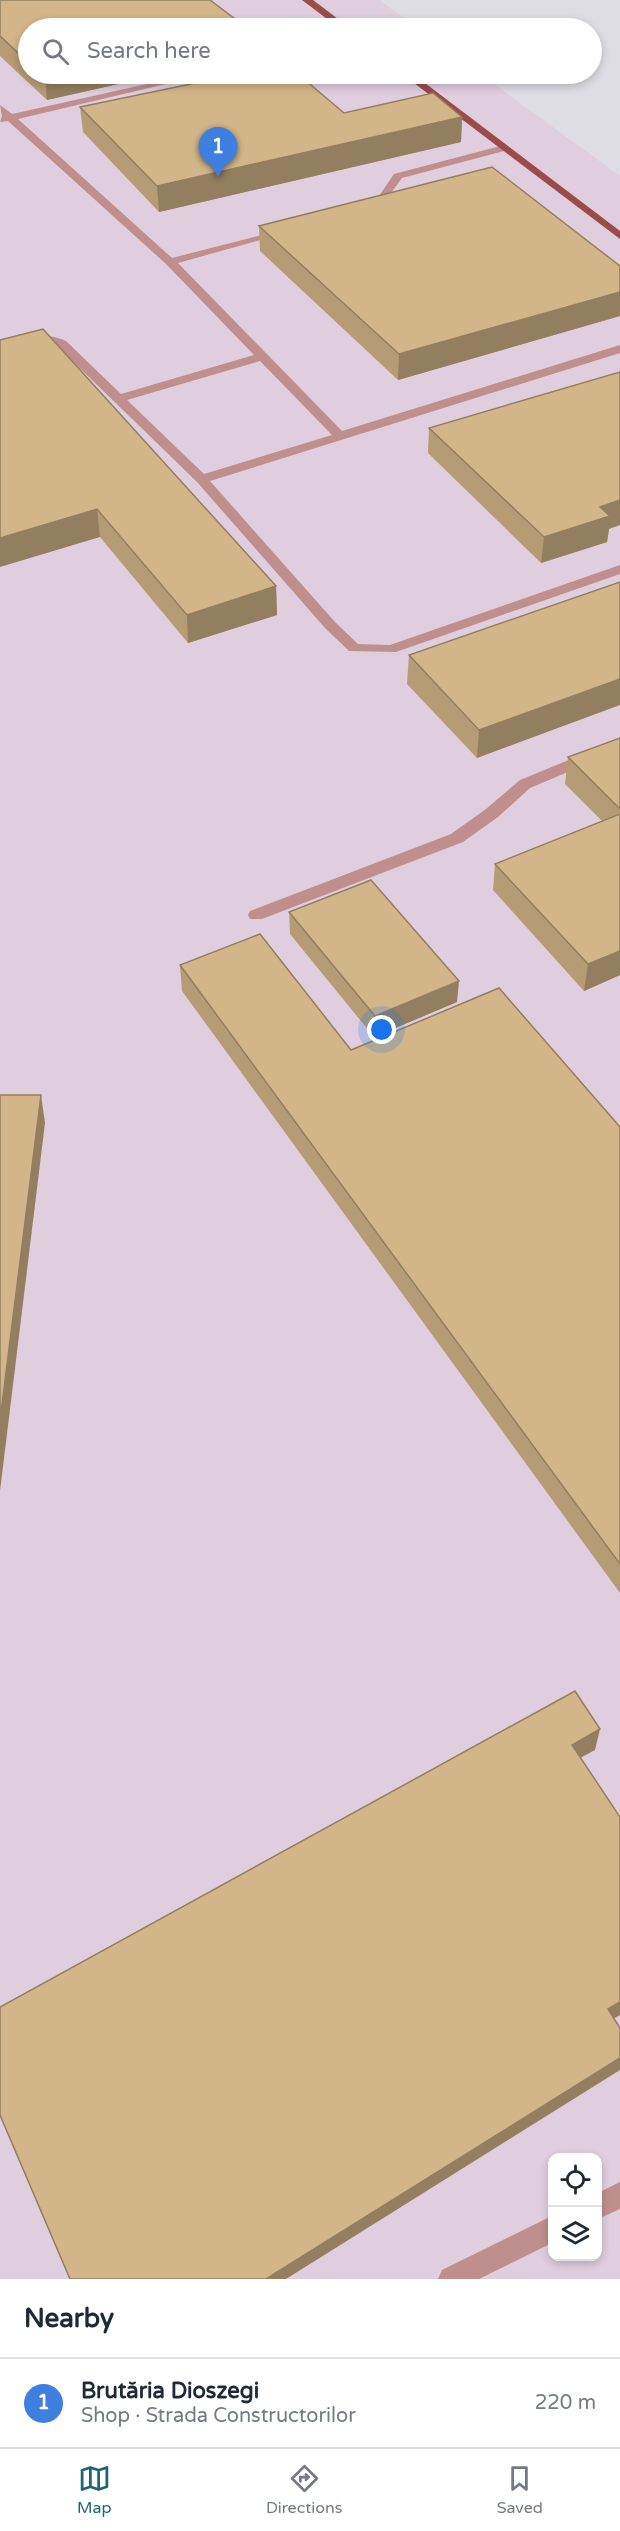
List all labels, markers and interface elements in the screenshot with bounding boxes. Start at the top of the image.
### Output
search box [18,18,602,84]
icon: search [39,35,72,68]
text: Search here [87,38,211,64]
pin: 1 [198,128,238,177]
your location [367,1015,396,1044]
map controls [548,2153,602,2261]
button: locate [548,2153,602,2207]
button: layers [548,2207,602,2261]
text: Nearby [24,2303,114,2334]
text: Brutăria Dioszegi [81,2378,259,2404]
text: 1 [37,2391,50,2415]
text: 220 m [535,2391,596,2415]
text: Shop · Strada Constructorilor [81,2404,356,2428]
tab: Map [77,2462,112,2518]
tab: Directions [266,2462,342,2518]
tab: Saved [497,2462,543,2518]

